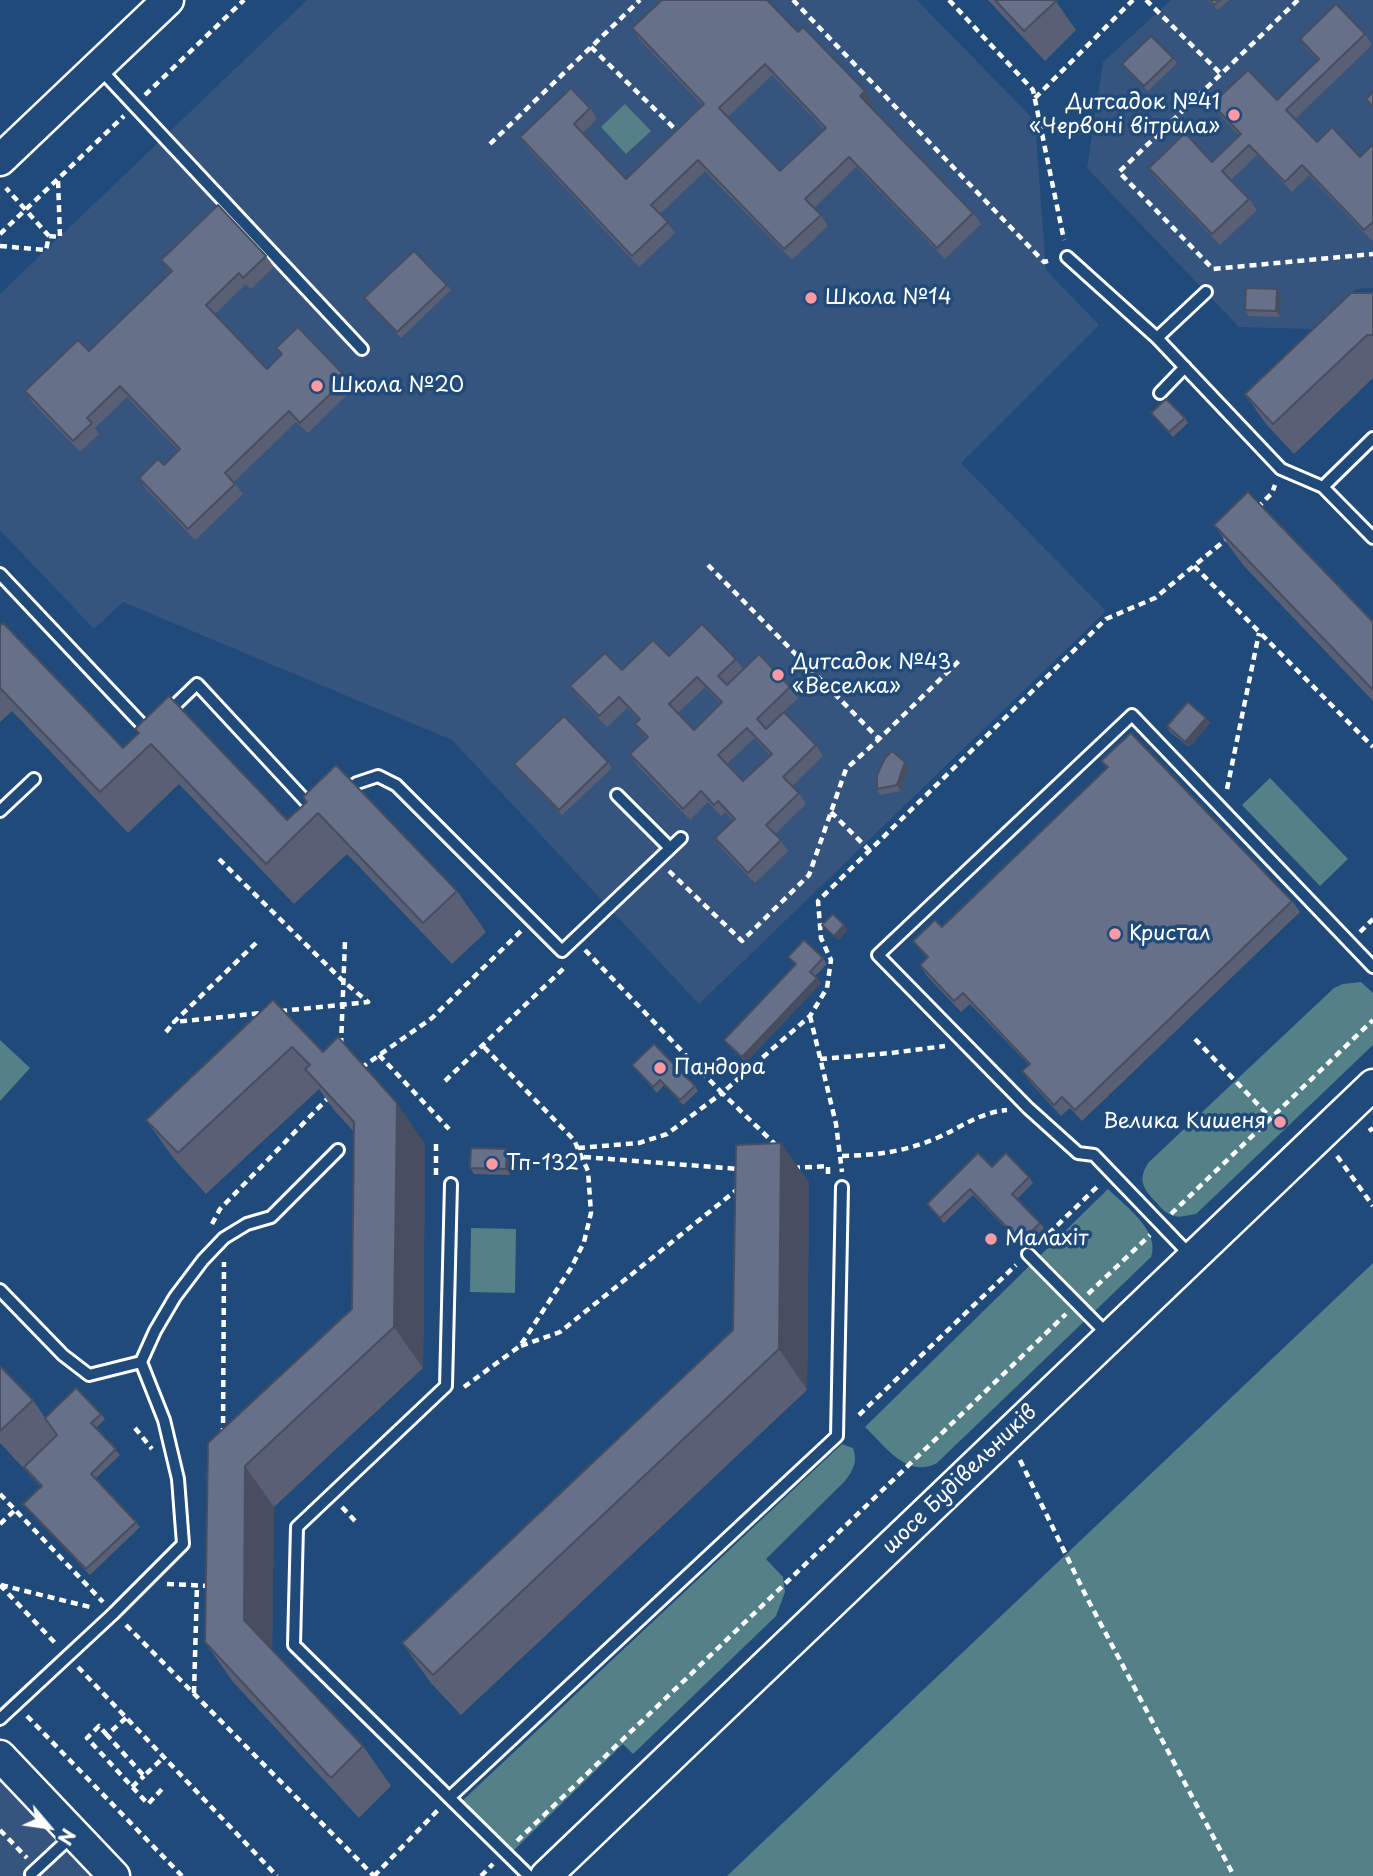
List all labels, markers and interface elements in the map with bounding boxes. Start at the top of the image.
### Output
place label: Дитсадок №41 «Червоні вітрила» [1029,90,1220,140]
marker: Дитсадок №41 «Червоні вітрила» [1226,107,1242,123]
place label: Школа №14 [825,285,952,311]
marker: Школа №14 [803,290,819,306]
place label: Школа №20 [331,373,464,399]
marker: Школа №20 [309,378,325,394]
place label: Дитсадок №43 «Веселка» [792,650,951,700]
marker: Дитсадок №43 «Веселка» [770,667,786,683]
place label: Кристал [1129,921,1211,947]
marker: Кристал [1107,926,1123,942]
place label: Пандора [674,1055,765,1081]
marker: Пандора [652,1060,668,1076]
place label: Велика Кишеня [1103,1109,1266,1135]
marker: Велика Кишеня [1272,1114,1288,1130]
place label: Тп-132 [506,1151,579,1177]
marker: Тп-132 [484,1156,500,1172]
place label: Малахіт [1005,1226,1088,1252]
marker: Малахіт [983,1231,999,1247]
street label: шосе Будівельників [878,1400,1042,1560]
north arrow [14,1792,84,1862]
text: N [51,1824,83,1851]

